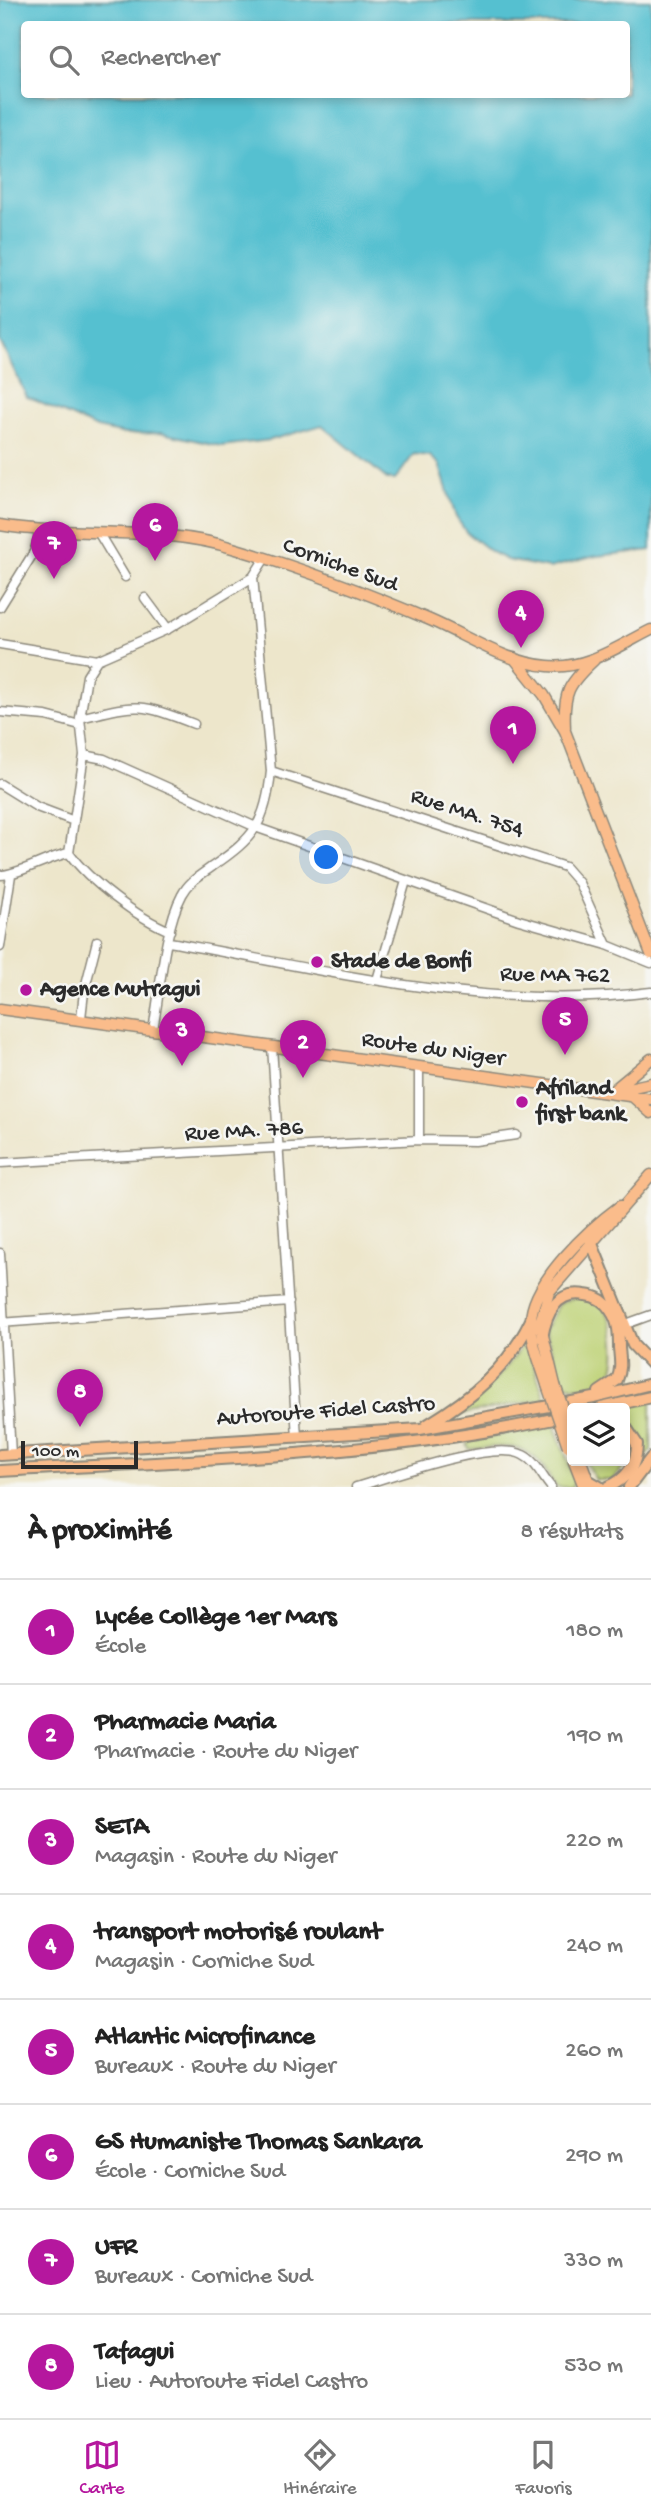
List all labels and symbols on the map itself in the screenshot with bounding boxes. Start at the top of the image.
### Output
pin: 6 [132,503,178,561]
pin: 7 [31,521,77,579]
street label: Corniche Sud [279,533,403,600]
pin: 4 [498,590,544,648]
pin: 1 [490,706,536,764]
street label: Rue MA. 754 [407,783,527,845]
your location [309,840,343,874]
place label: Stade de Bonfi [331,949,472,976]
marker: Stade de Bonfi [309,954,325,970]
street label: Rue MA 762 [500,962,610,990]
place label: Agence Mutragui [39,977,201,1004]
marker: Agence Mutragui [18,982,34,998]
pin: 5 [542,997,588,1055]
pin: 3 [159,1008,205,1066]
pin: 2 [280,1020,326,1078]
street label: Route du Niger [360,1027,508,1074]
place label: Afriland first bank [534,1076,628,1129]
marker: Afriland first bank [514,1094,530,1110]
street label: Rue MA. 786 [184,1115,304,1149]
pin: 8 [57,1369,103,1427]
street label: Autoroute Fidel Castro [216,1391,436,1433]
scale bar [21,1438,138,1470]

